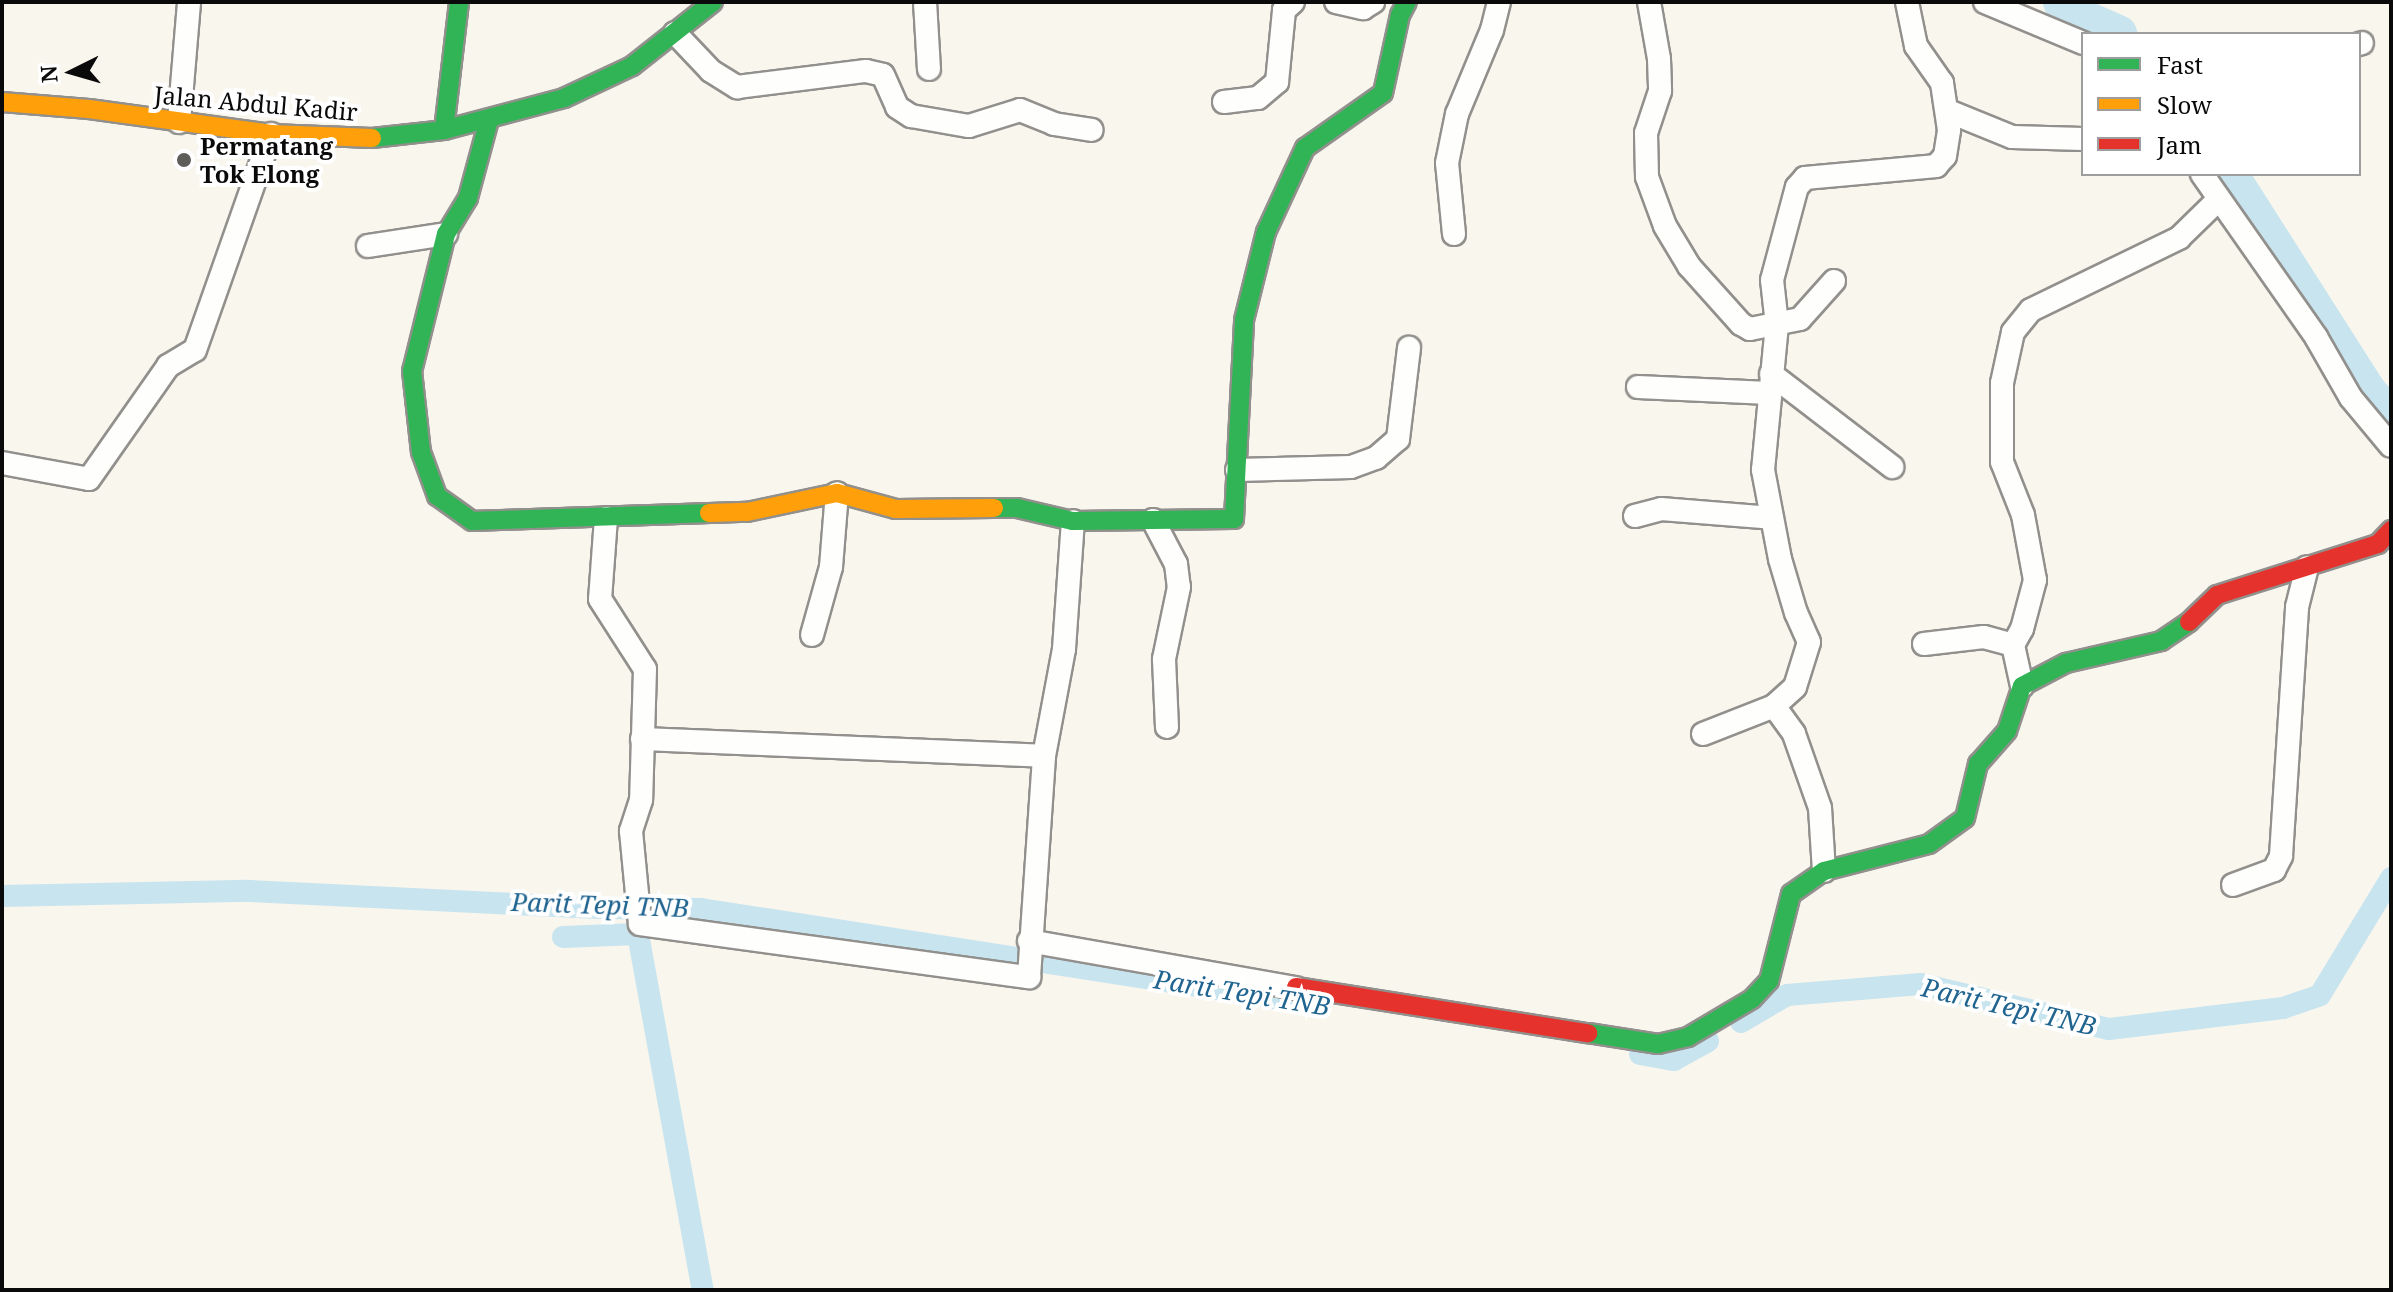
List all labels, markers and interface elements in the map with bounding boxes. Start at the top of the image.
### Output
north arrow [32,32,112,112]
legend [2081,32,2361,176]
text: Fast [2157,48,2203,81]
text: N [32,64,64,84]
street label: Jalan Abdul Kadir [153,80,359,126]
text: Slow [2157,88,2212,121]
text: Jam [2157,128,2202,161]
place label: Permatang Tok Elong [200,132,333,188]
marker: Permatang Tok Elong [175,151,193,169]
water label: Parit Tepi TNB [511,886,689,924]
water label: Parit Tepi TNB [1152,964,1332,1022]
water label: Parit Tepi TNB [1919,972,2099,1042]

